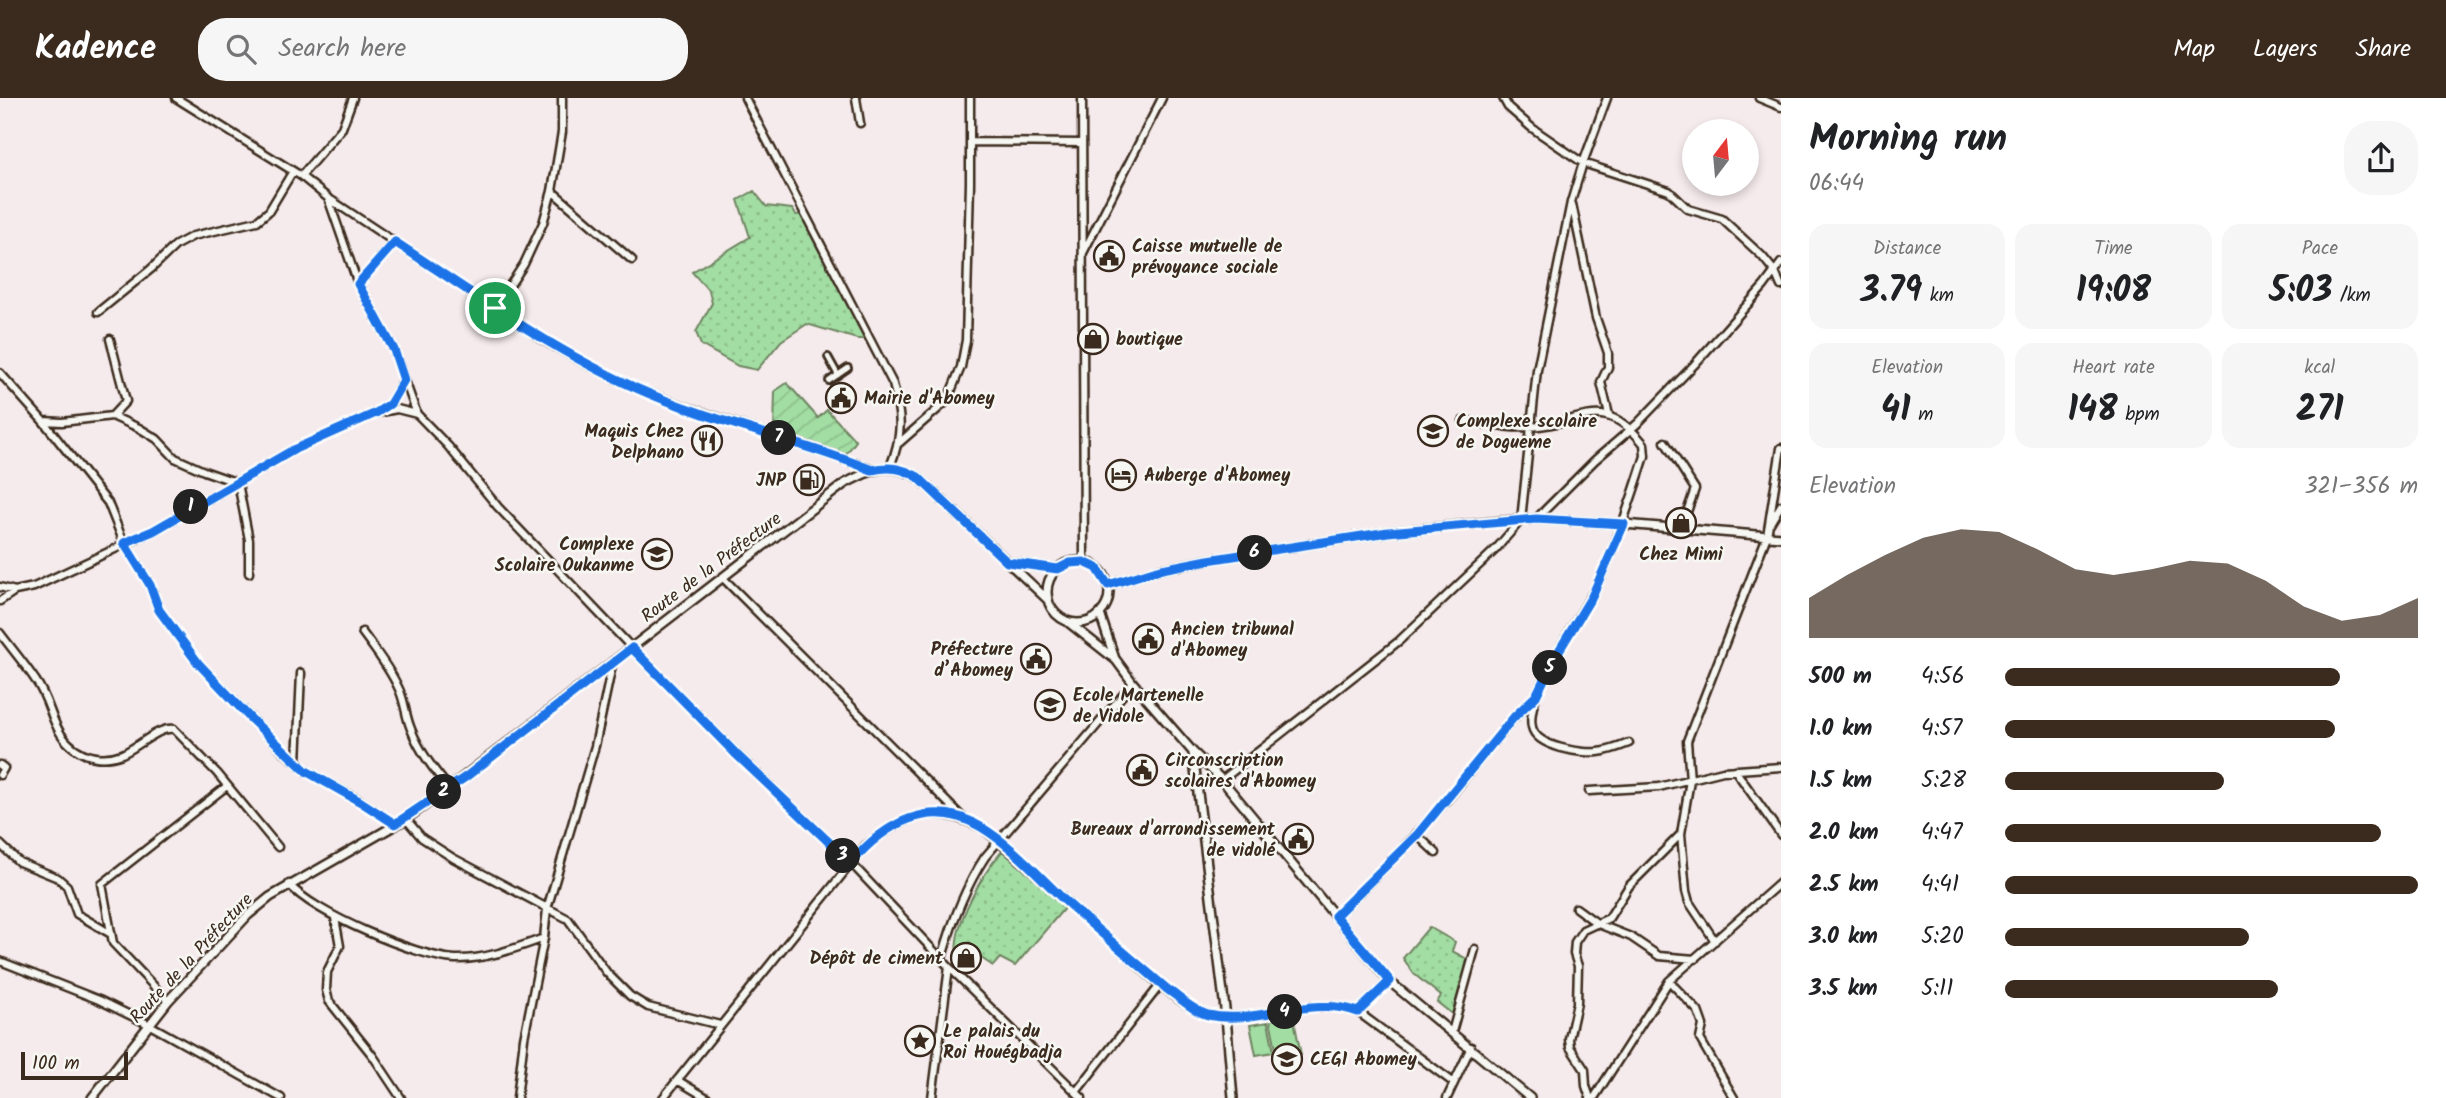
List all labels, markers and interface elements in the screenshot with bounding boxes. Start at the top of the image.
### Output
search box [198,18,688,81]
text: Kadence [35,23,156,76]
text: Search here [278,28,406,70]
icon: search [222,30,260,68]
text: Map [2173,30,2215,69]
text: Layers [2253,30,2317,69]
text: Share [2355,30,2411,69]
text: Morning run [1809,110,2007,170]
north arrow [1682,119,1759,196]
map controls [1682,119,1759,196]
button: share [2344,121,2418,195]
text: 06:44 [1809,166,1864,202]
place label: Caisse mutuelle de prévoyance sociale [1131,233,1283,283]
text: Distance [1873,234,1941,264]
text: Time [2094,234,2133,264]
text: Pace [2302,234,2338,264]
public building icon: Caisse mutuelle de prévoyance sociale [1092,239,1126,273]
text: 3.79 [1861,264,1922,320]
text: 19:08 [2076,264,2151,320]
text: 5:03 [2269,264,2332,320]
pin [465,278,525,338]
text: km [1922,281,1954,311]
text: /km [2332,281,2371,311]
icon: arrive [476,289,514,327]
shop icon: boutique [1076,322,1110,356]
place label: boutique [1116,326,1183,355]
text: Elevation [1871,353,1943,383]
text: Heart rate [2072,353,2155,383]
text: kcal [2304,353,2335,383]
public building icon: Mairie d'Abomey [824,381,858,415]
text: 41 [1881,383,1911,439]
text: 148 [2067,383,2118,439]
text: 271 [2296,383,2344,439]
place label: Mairie d'Abomey [864,385,995,414]
text: m [1911,400,1933,430]
text: bpm [2118,400,2160,430]
place label: Complexe scolaire de Dogueme [1456,408,1597,458]
school or university icon: Complexe scolaire de Dogueme [1416,414,1450,448]
place label: Maquis Chez Delphano [584,418,684,468]
pin: 7 [762,420,796,456]
text: 7 [774,422,783,452]
restaurant icon: Maquis Chez Delphano [690,424,724,458]
hotel icon: Auberge d'Abomey [1104,458,1138,492]
place label: Auberge d'Abomey [1144,462,1291,491]
fuel station icon: JNP [792,463,826,497]
place label: JNP [756,467,787,496]
text: Elevation [1809,469,1896,505]
text: 321–356 m [2304,469,2418,505]
pin: 1 [174,490,208,524]
text: 1 [188,491,193,521]
street label: Route de la Préfecture [635,505,789,631]
shop icon: Chez Mimi [1664,506,1698,540]
place label: Complexe Scolaire Oukanme [495,531,634,581]
pin: 6 [1238,536,1272,570]
school or university icon: Complexe Scolaire Oukanme [640,537,674,571]
text: 6 [1249,537,1260,567]
place label: Chez Mimi [1639,541,1723,570]
place label: Ancien tribunal d'Abomey [1171,616,1294,666]
public building icon: Ancien tribunal d'Abomey [1131,622,1165,656]
place label: Préfecture d’Abomey [931,636,1014,686]
public building icon: Préfecture d’Abomey [1019,642,1053,676]
pin: 5 [1532,650,1568,686]
text: 5 [1545,652,1554,682]
text: 500 m [1809,659,1872,695]
text: 4:56 [1921,659,1964,695]
place label: Ecole Martenelle de Vidole [1073,682,1204,732]
school or university icon: Ecole Martenelle de Vidole [1033,688,1067,722]
text: 1.0 km [1809,711,1872,747]
text: 4:57 [1921,711,1962,747]
place label: Circonscription scolaires d'Abomey [1165,747,1317,797]
public building icon: Circonscription scolaires d'Abomey [1125,753,1159,787]
text: 1.5 km [1809,763,1872,799]
text: 5:28 [1921,763,1966,799]
pin: 2 [426,774,462,810]
text: 2 [438,776,449,806]
text: 2.0 km [1809,815,1879,851]
text: 4:47 [1921,815,1963,851]
place label: Bureaux d'arrondissement de vidolé [1071,816,1276,866]
public building icon: Bureaux d'arrondissement de vidolé [1281,822,1315,856]
pin: 3 [826,838,860,874]
text: 3 [837,840,848,870]
text: 2.5 km [1809,867,1879,903]
text: 4:41 [1921,867,1959,903]
street label: Route de la Préfecture [123,887,261,1031]
text: 3.0 km [1809,919,1878,955]
text: 5:20 [1921,919,1964,955]
shop icon: Dépôt de ciment [949,941,983,975]
place label: Dépôt de ciment [809,945,944,974]
text: 3.5 km [1809,971,1878,1007]
text: 5:11 [1921,971,1953,1007]
pin: 4 [1268,995,1302,1030]
text: 4 [1279,996,1290,1026]
place label: Le palais du Roi Houégbadja [943,1018,1062,1068]
place icon: Le palais du Roi Houégbadja [903,1024,937,1058]
school or university icon: CEG1 Abomey [1270,1042,1304,1076]
place label: CEG1 Abomey [1310,1046,1417,1075]
scale bar [21,1049,128,1081]
text: 100 m [32,1049,80,1079]

